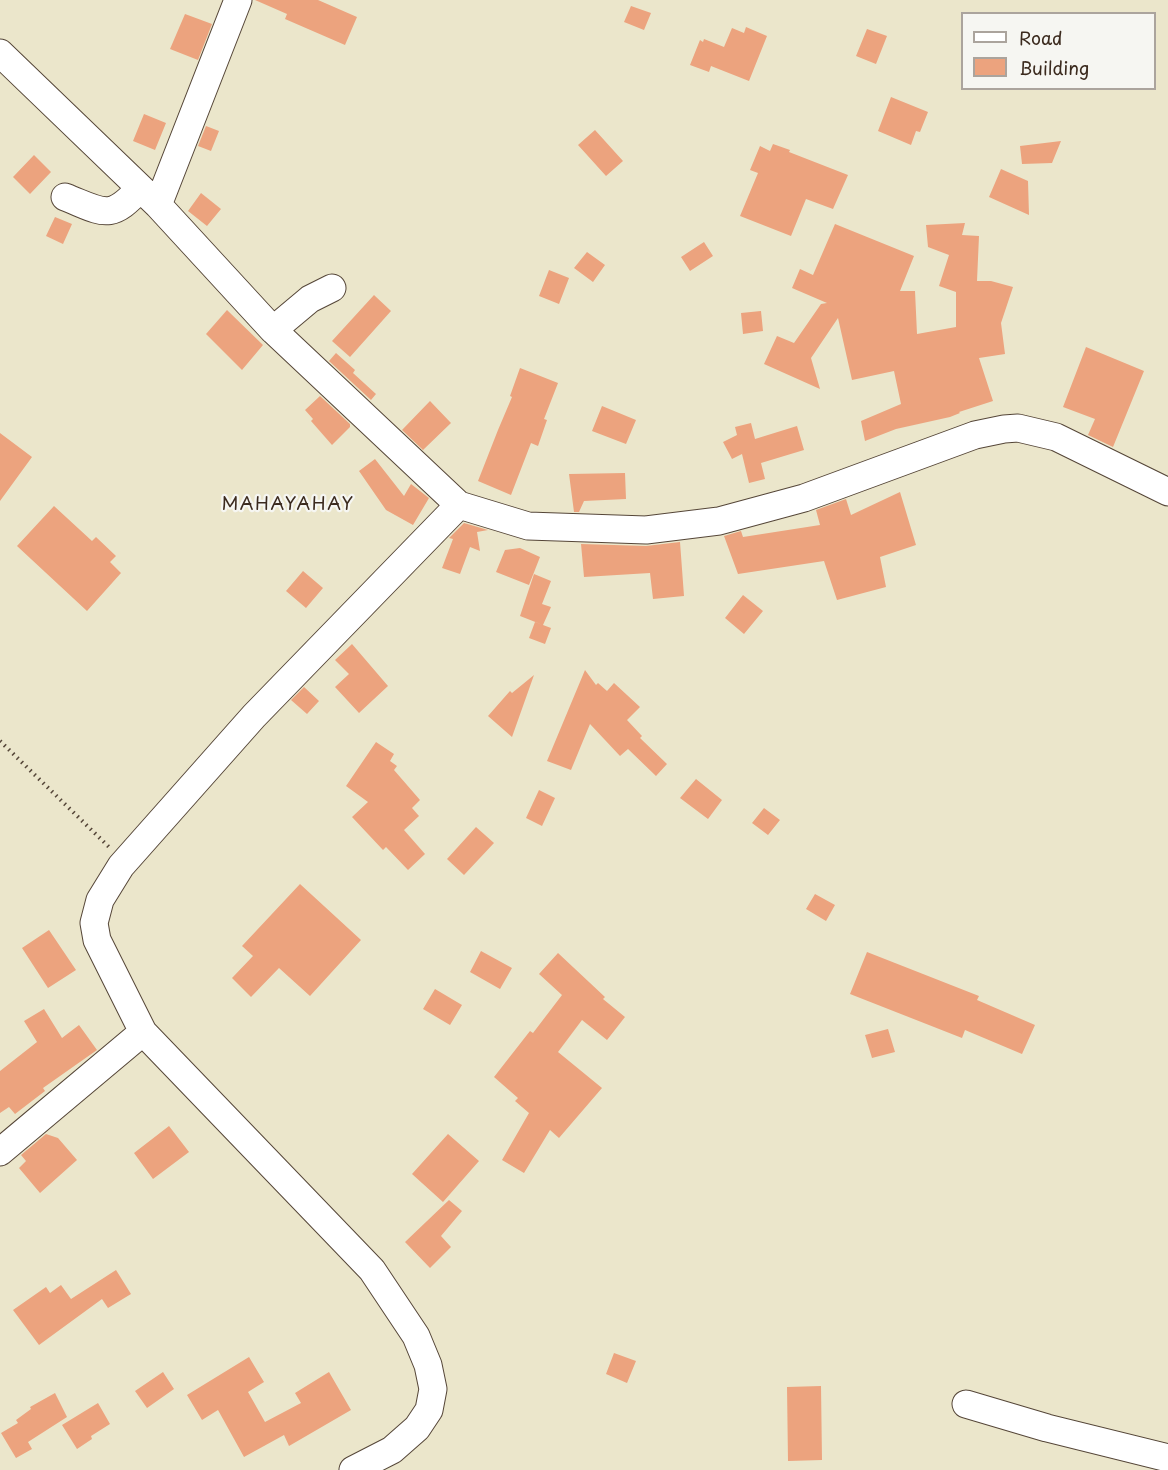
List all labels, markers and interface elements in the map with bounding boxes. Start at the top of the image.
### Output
legend [961,12,1156,90]
text: Road [1019,24,1063,51]
text: Building [1019,54,1089,81]
district label: MAHAYAHAY [222,494,354,516]

